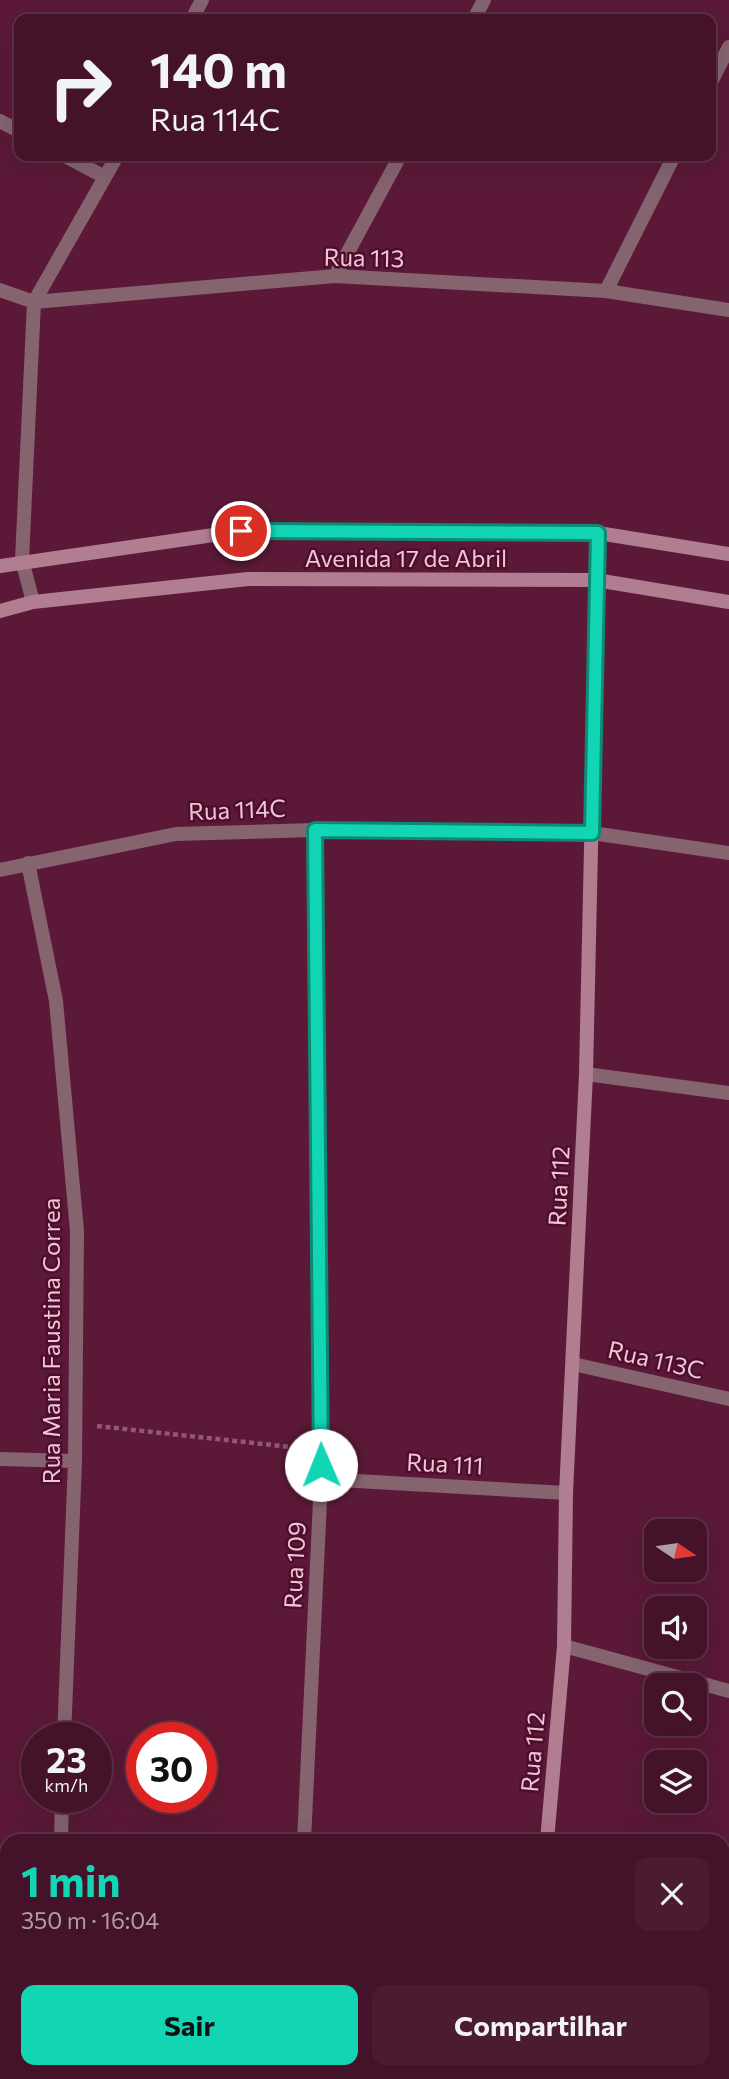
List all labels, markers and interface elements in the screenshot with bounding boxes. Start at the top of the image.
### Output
text: 140 m [150,38,287,98]
icon: right [35,42,126,133]
text: Rua 114C [150,98,280,138]
street label: Rua 113 [323,242,405,272]
pin [211,501,271,561]
icon: arrive [222,512,260,550]
street label: Avenida 17 de Abril [305,543,507,572]
street label: Rua 114C [188,793,286,825]
street label: Rua 112 [541,1145,575,1227]
street label: Rua Maria Faustina Correa [36,1198,65,1484]
street label: Rua 113C [605,1334,707,1384]
position arrow [284,1428,358,1502]
street label: Rua 111 [406,1446,484,1480]
north arrow [644,1519,707,1582]
map controls [644,1519,707,1813]
street label: Rua 109 [277,1521,311,1609]
button: sound [644,1596,707,1659]
button: search [644,1673,707,1736]
street label: Rua 112 [514,1711,550,1793]
speed limit sign: 30 [126,1722,217,1813]
text: 23 [46,1737,87,1780]
button: layers [644,1750,707,1813]
text: km/h [45,1774,88,1796]
text: 1 min [21,1854,121,1906]
button: close [635,1857,709,1931]
text: 350 m · 16:04 [21,1906,159,1934]
button: Sair [21,1985,358,2065]
button: Compartilhar [372,1985,709,2065]

